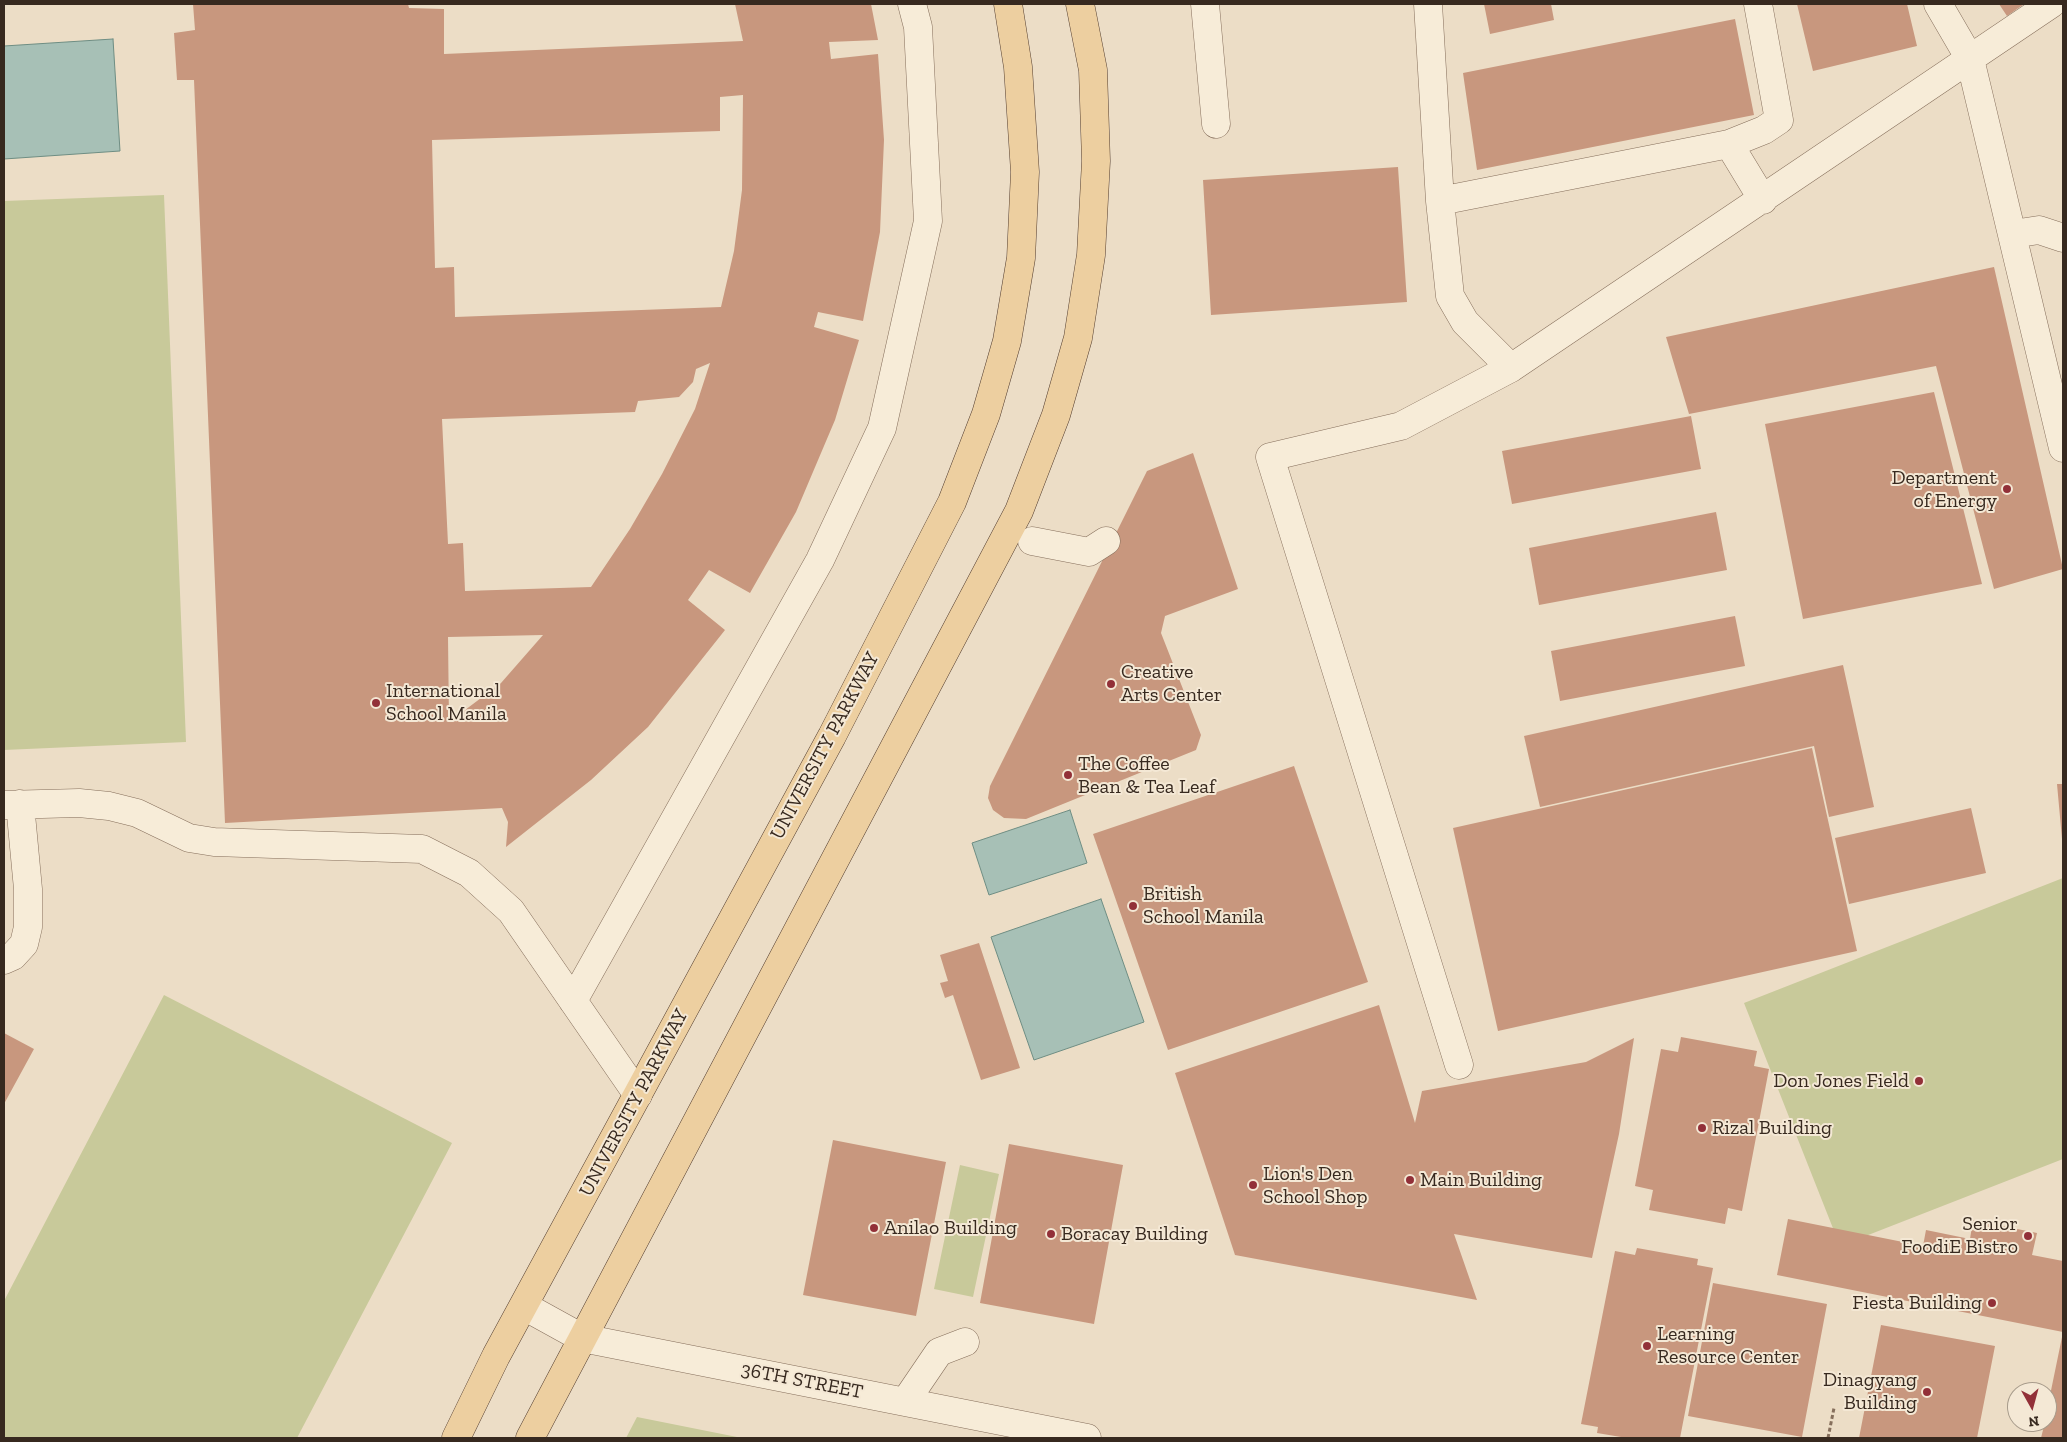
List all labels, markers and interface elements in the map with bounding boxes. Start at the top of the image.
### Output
place label: Department of Energy [1891,466,1997,513]
marker: Department of Energy [2001,483,2013,495]
street label: UNIVERSITY PARKWAY [765,648,885,844]
place label: Creative Arts Center [1121,660,1222,707]
marker: Creative Arts Center [1105,678,1117,690]
place label: International School Manila [386,679,507,726]
marker: International School Manila [370,697,382,709]
place label: The Coffee Bean & Tea Leaf [1078,752,1215,799]
marker: The Coffee Bean & Tea Leaf [1062,769,1074,781]
place label: British School Manila [1143,882,1264,929]
marker: British School Manila [1127,900,1139,912]
street label: UNIVERSITY PARKWAY [574,1005,694,1201]
place label: Don Jones Field [1773,1069,1909,1093]
marker: Don Jones Field [1913,1075,1925,1087]
place label: Rizal Building [1712,1116,1832,1140]
marker: Rizal Building [1696,1122,1708,1134]
place label: Lion's Den School Shop [1263,1162,1368,1209]
place label: Main Building [1420,1168,1542,1192]
marker: Main Building [1404,1174,1416,1186]
marker: Lion's Den School Shop [1247,1179,1259,1191]
place label: Senior FoodiE Bistro [1901,1212,2018,1259]
place label: Anilao Building [884,1216,1017,1240]
marker: Anilao Building [868,1222,880,1234]
place label: Boracay Building [1061,1222,1208,1246]
marker: Boracay Building [1045,1228,1057,1240]
marker: Senior FoodiE Bistro [2022,1230,2034,1242]
place label: Fiesta Building [1852,1291,1982,1315]
marker: Fiesta Building [1986,1297,1998,1309]
place label: Learning Resource Center [1657,1322,1799,1369]
marker: Learning Resource Center [1641,1340,1653,1352]
street label: 36TH STREET [739,1357,865,1405]
place label: Dinagyang Building [1823,1368,1917,1415]
north arrow [2007,1382,2057,1432]
marker: Dinagyang Building [1921,1386,1933,1398]
text: N [2027,1412,2040,1430]

